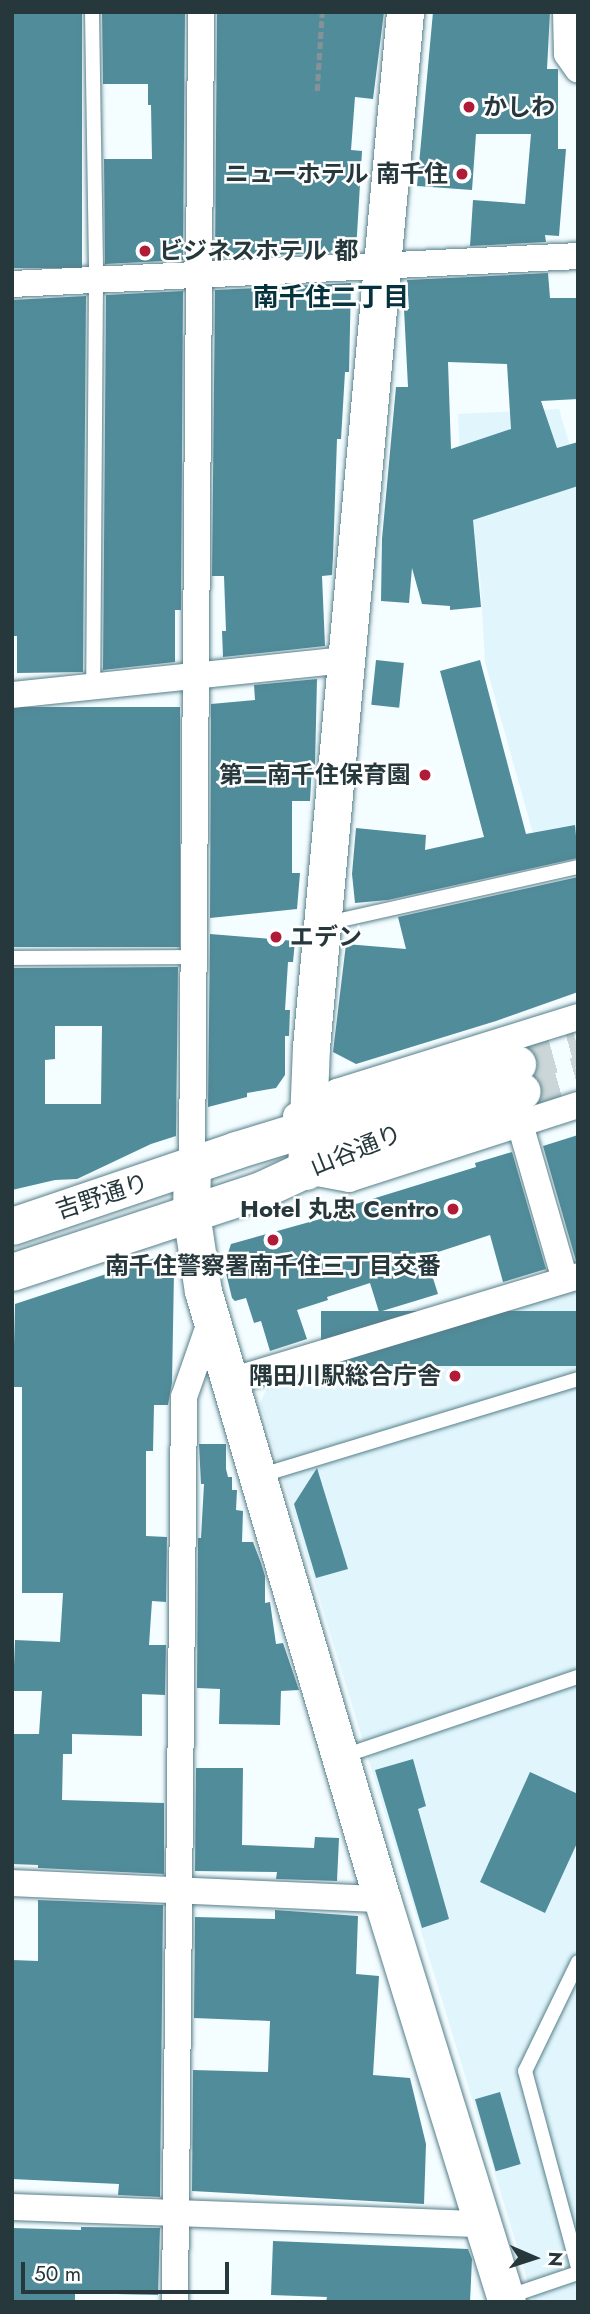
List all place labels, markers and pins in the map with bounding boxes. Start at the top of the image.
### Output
place label: かしわ [483,93,555,121]
marker: かしわ [461,99,477,115]
place label: ニューホテル 南千住 [225,160,448,188]
marker: ニューホテル 南千住 [454,166,470,182]
place label: ビジネスホテル 都 [159,237,358,265]
marker: ビジネスホテル 都 [137,243,153,259]
place label: 第二南千住保育園 [219,761,411,789]
marker: 第二南千住保育園 [417,767,433,783]
place label: エデン [290,923,362,951]
marker: エデン [268,929,284,945]
place label: Hotel 丸忠 Centro [240,1195,439,1223]
marker: Hotel 丸忠 Centro [445,1201,461,1217]
marker: 南千住警察署南千住三丁目交番 [265,1232,281,1248]
place label: 南千住警察署南千住三丁目交番 [105,1252,441,1280]
place label: 隅田川駅総合庁舎 [249,1362,441,1390]
marker: 隅田川駅総合庁舎 [447,1368,463,1384]

